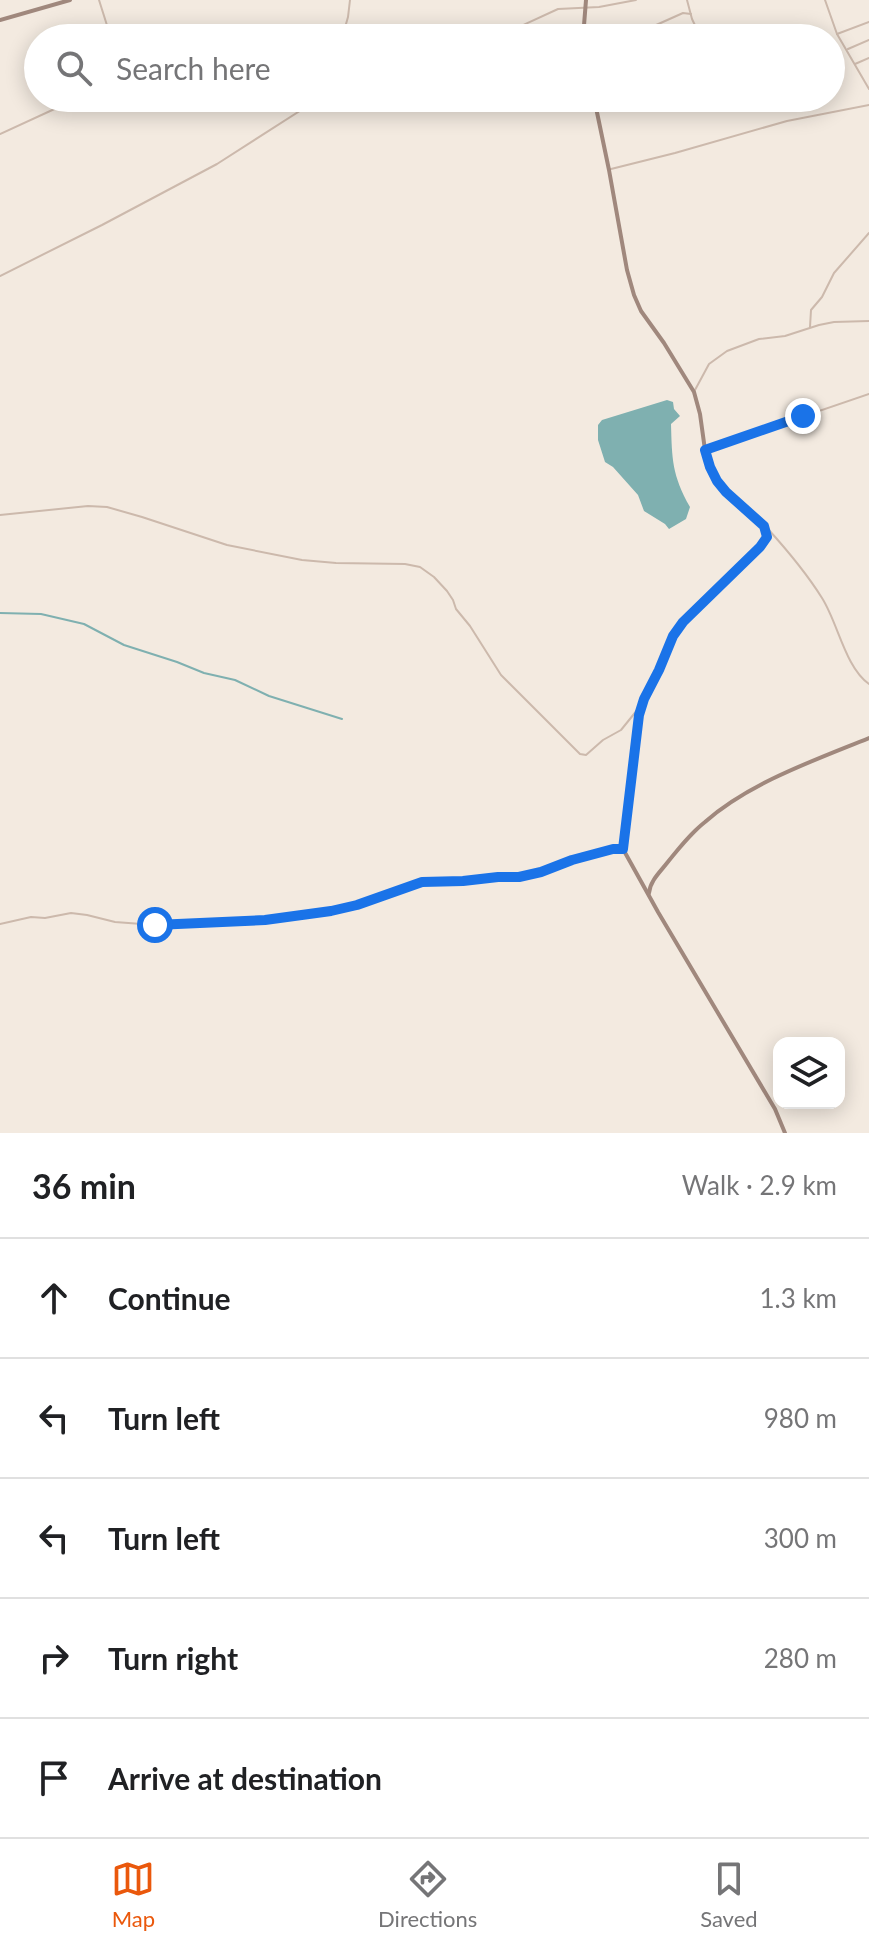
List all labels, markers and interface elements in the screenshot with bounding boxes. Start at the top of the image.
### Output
search box [24,24,845,112]
icon: search [52,46,96,90]
text: Search here [116,50,271,86]
route end [785,398,821,434]
route start [137,907,173,943]
map controls [773,1037,845,1109]
button: layers [773,1037,845,1109]
text: 36 min [32,1165,136,1206]
text: Walk · 2.9 km [682,1169,837,1201]
icon: ahead [32,1276,76,1320]
text: Continue [108,1280,231,1316]
text: 1.3 km [759,1282,837,1314]
icon: left [32,1396,76,1440]
text: Turn left [108,1400,220,1436]
text: 980 m [764,1402,837,1434]
icon: left [32,1516,76,1560]
text: Turn left [108,1520,220,1556]
text: 300 m [764,1522,837,1554]
icon: right [32,1636,76,1680]
text: Turn right [108,1640,238,1676]
text: 280 m [764,1642,837,1674]
icon: arrive [32,1756,76,1800]
text: Arrive at destination [108,1760,382,1796]
tab: Map [111,1857,155,1932]
tab: Directions [378,1857,477,1932]
tab: Saved [700,1857,758,1932]

